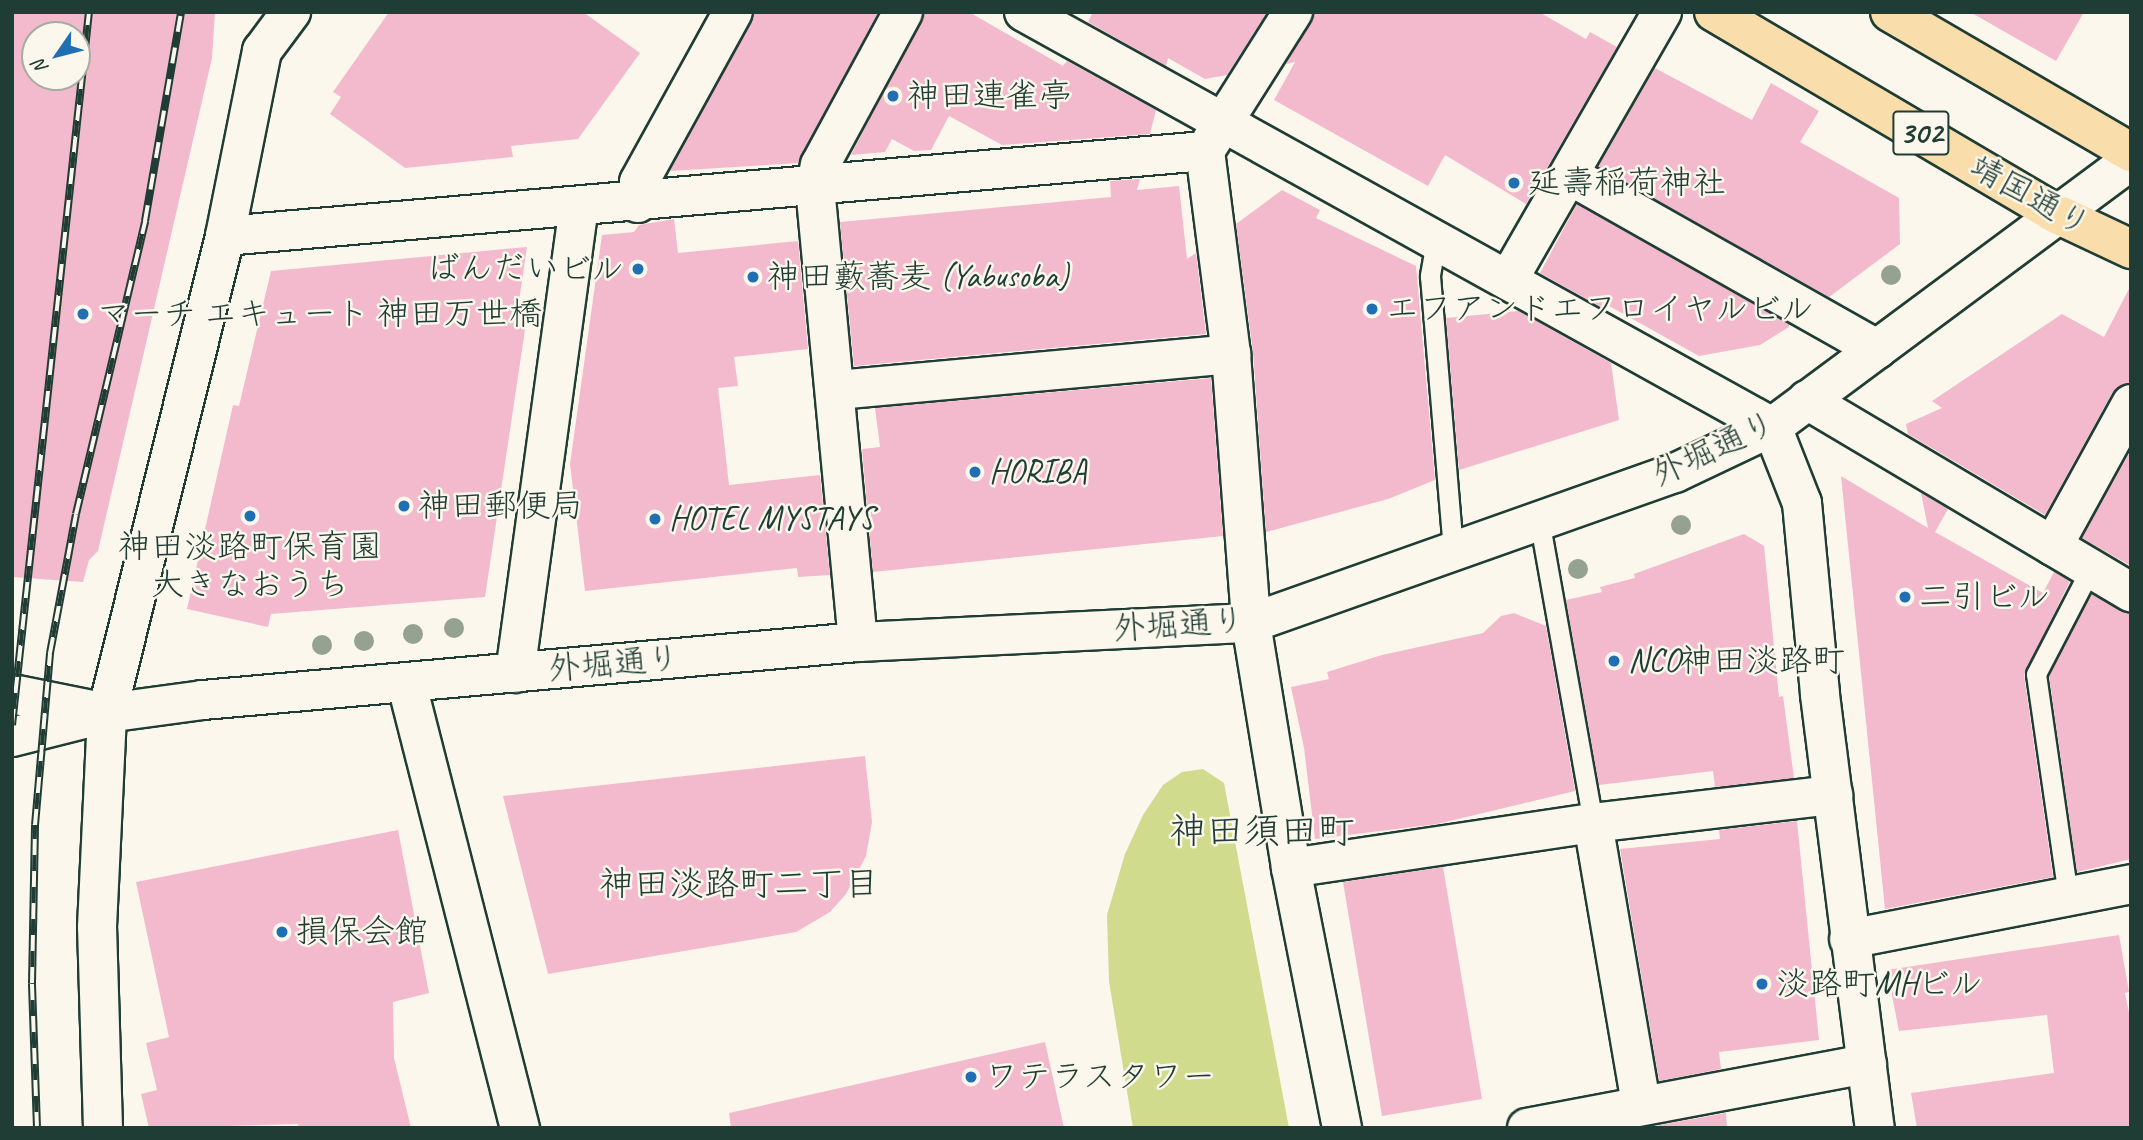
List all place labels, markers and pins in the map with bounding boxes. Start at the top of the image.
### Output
place label: 神田連雀亭 [907,76,1072,116]
marker: 神田連雀亭 [885,88,901,104]
place label: 延壽稲荷神社 [1528,163,1726,203]
marker: 延壽稲荷神社 [1506,175,1522,191]
place label: ばんだいビル [426,249,624,289]
place label: 神田藪蕎麦 (Yabusoba) [767,257,1069,297]
marker: ばんだいビル [630,261,646,277]
marker: 神田藪蕎麦 (Yabusoba) [745,269,761,285]
place label: エフアンドエフロイヤルビル [1386,289,1815,329]
place label: マーチ エキュート 神田万世橋 [97,294,542,334]
marker: エフアンドエフロイヤルビル [1364,301,1380,317]
marker: マーチ エキュート 神田万世橋 [75,306,91,322]
place label: HORIBA [989,452,1087,492]
marker: HORIBA [967,464,983,480]
place label: 神田郵便局 [418,486,583,526]
marker: 神田郵便局 [396,498,412,514]
place label: HOTEL MYSTAYS [669,499,874,539]
marker: 神田淡路町保育園 大きなおうち [242,508,258,524]
marker: HOTEL MYSTAYS [647,511,663,527]
place label: 神田淡路町保育園 大きなおうち [118,527,382,605]
place label: 二引ビル [1919,577,2051,617]
marker: 二引ビル [1897,589,1913,605]
place label: NCO神田淡路町 [1628,641,1845,681]
marker: NCO神田淡路町 [1606,653,1622,669]
place label: 損保会館 [296,912,428,952]
marker: 損保会館 [274,924,290,940]
place label: 淡路町MHビル [1776,964,1983,1004]
marker: 淡路町MHビル [1754,976,1770,992]
place label: ワテラスタワー [985,1057,1216,1097]
marker: ワテラスタワー [963,1069,979,1085]

